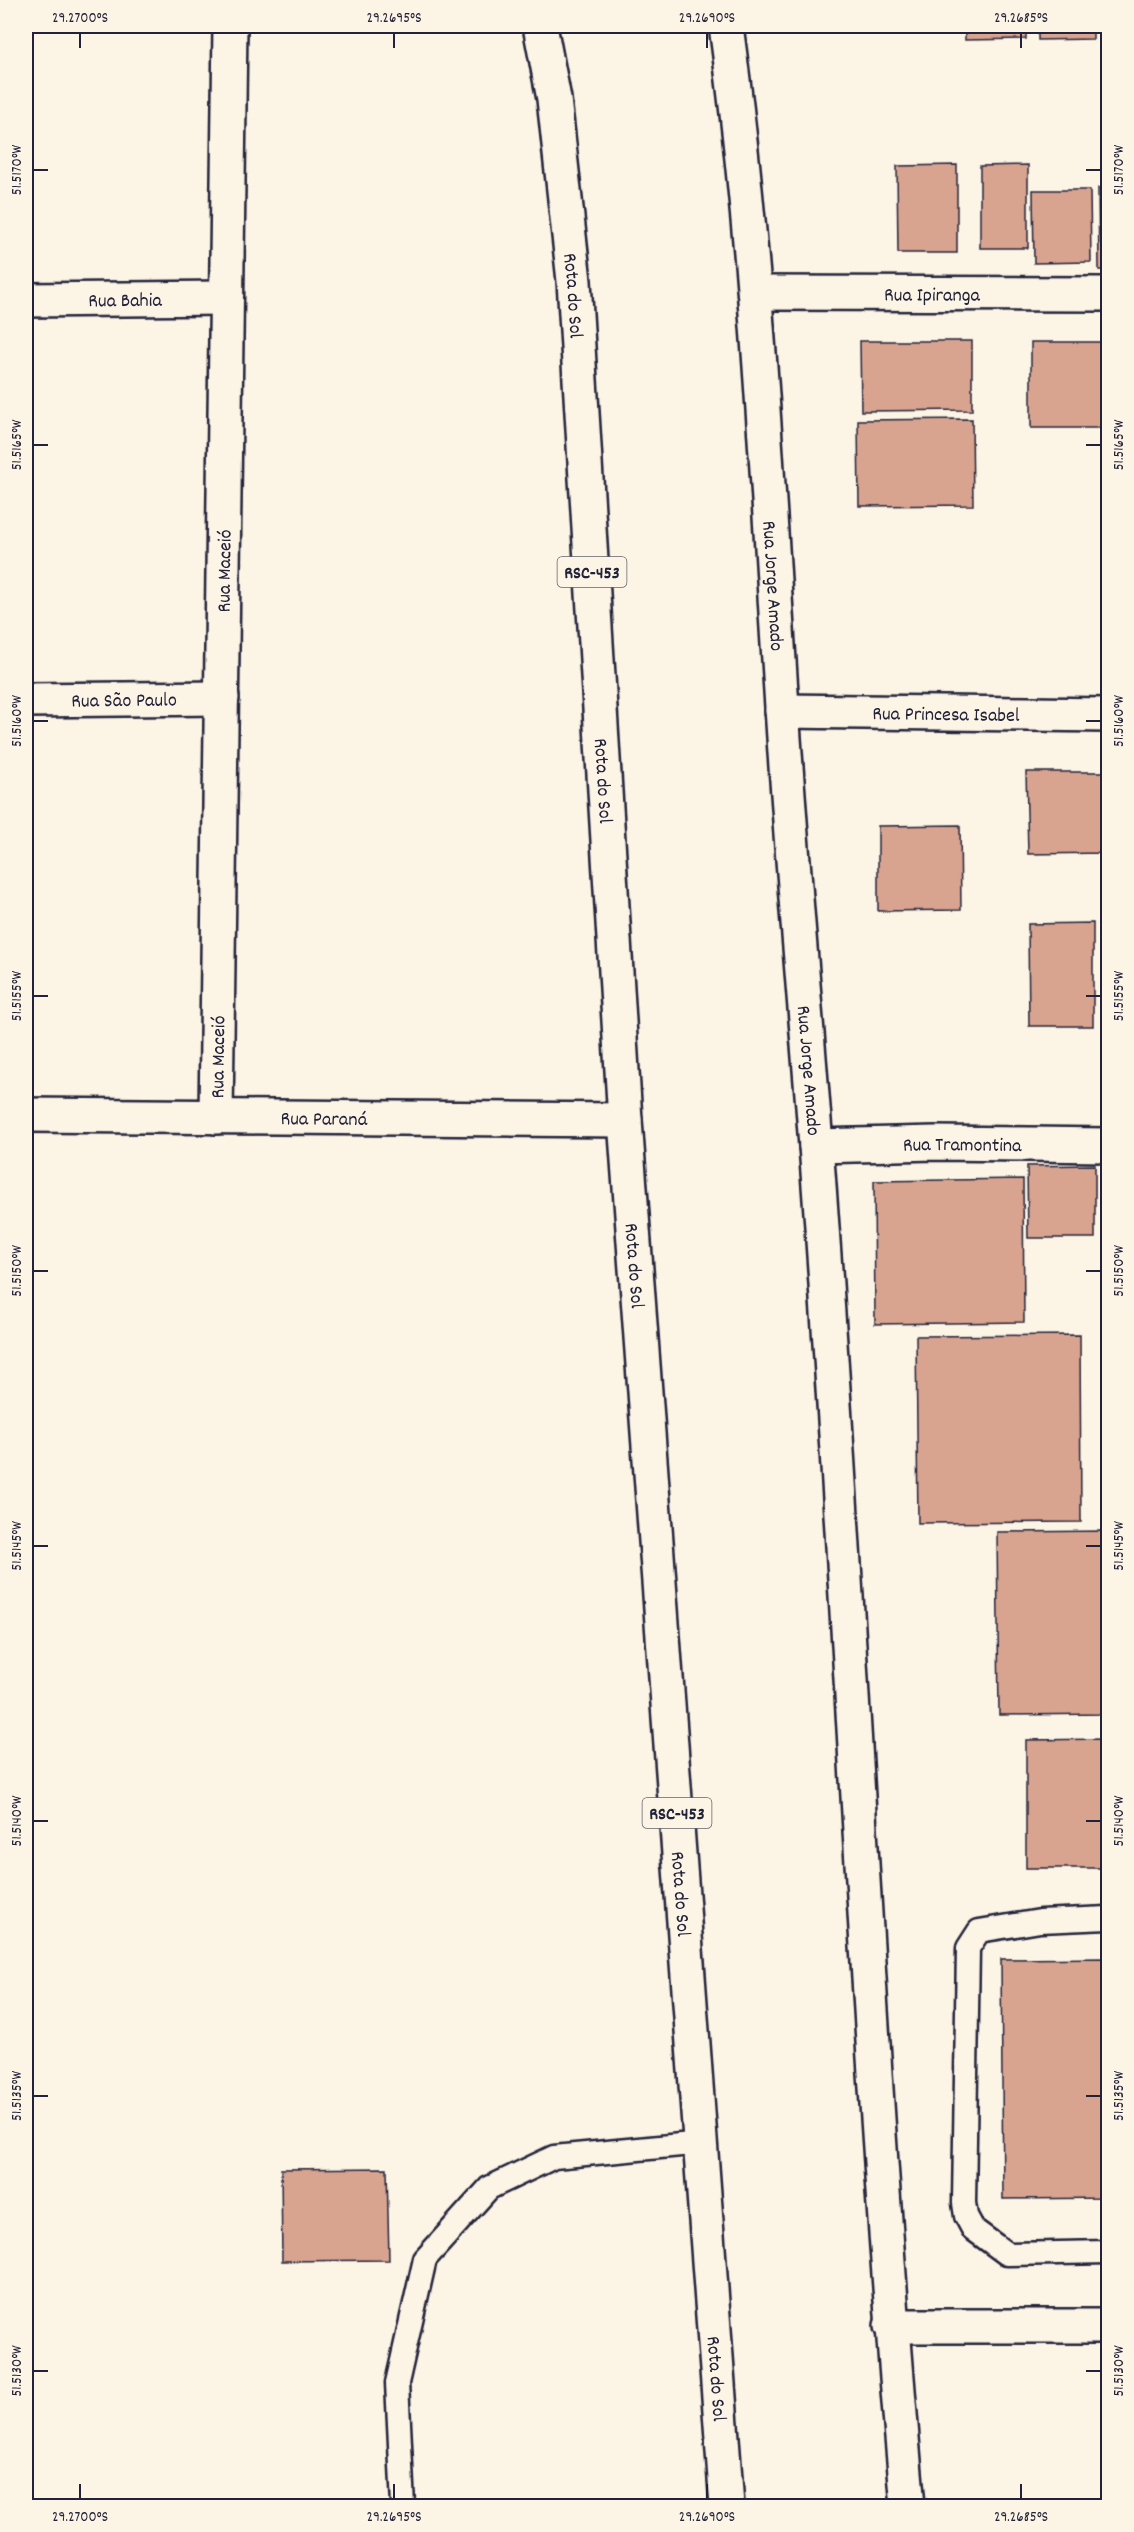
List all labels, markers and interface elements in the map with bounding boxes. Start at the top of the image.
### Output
text: 29.2700°S [52,8,108,30]
text: 29.2695°S [366,8,422,30]
text: 29.2690°S [679,8,735,30]
text: 29.2685°S [994,8,1048,30]
text: 51.5170°W [7,144,29,195]
text: 51.5170°W [1109,144,1131,195]
street label: Rota do Sol [554,252,588,339]
street label: Rua Ipiranga [884,282,980,311]
street label: Rua Bahia [88,288,163,316]
text: 51.5165°W [7,419,29,470]
text: 51.5165°W [1109,419,1131,470]
street label: Rua Jorge Amado [753,520,789,652]
street label: Rua Maceió [211,529,241,613]
road number: RSC-453 [558,557,626,587]
street label: Rua São Paulo [71,687,177,717]
text: 51.5160°W [7,695,29,747]
text: 51.5160°W [1109,695,1131,747]
street label: Rua Princesa Isabel [872,701,1020,731]
street label: Rota do Sol [585,737,618,825]
text: 51.5155°W [7,970,29,1021]
text: 51.5155°W [1109,970,1131,1021]
street label: Rua Jorge Amado [788,1005,826,1137]
street label: Rua Maceió [205,1015,234,1099]
street label: Rua Paraná [280,1106,368,1135]
street label: Rua Tramontina [903,1132,1022,1161]
street label: Rota do Sol [616,1222,650,1310]
text: 51.5150°W [7,1245,29,1297]
text: 51.5150°W [1109,1245,1131,1297]
text: 51.5145°W [7,1521,29,1571]
text: 51.5145°W [1109,1521,1131,1571]
text: 51.5140°W [7,1795,29,1846]
text: 51.5140°W [1109,1795,1131,1846]
road number: RSC-453 [642,1798,712,1828]
street label: Rota do Sol [662,1851,696,1938]
text: 51.5135°W [7,2071,29,2121]
text: 51.5135°W [1109,2071,1131,2121]
street label: Rota do Sol [698,2335,732,2423]
text: 51.5130°W [7,2345,29,2397]
text: 51.5130°W [1109,2345,1131,2397]
text: 29.2700°S [52,2507,108,2529]
text: 29.2695°S [366,2507,422,2529]
text: 29.2690°S [679,2507,735,2529]
text: 29.2685°S [994,2507,1048,2529]

